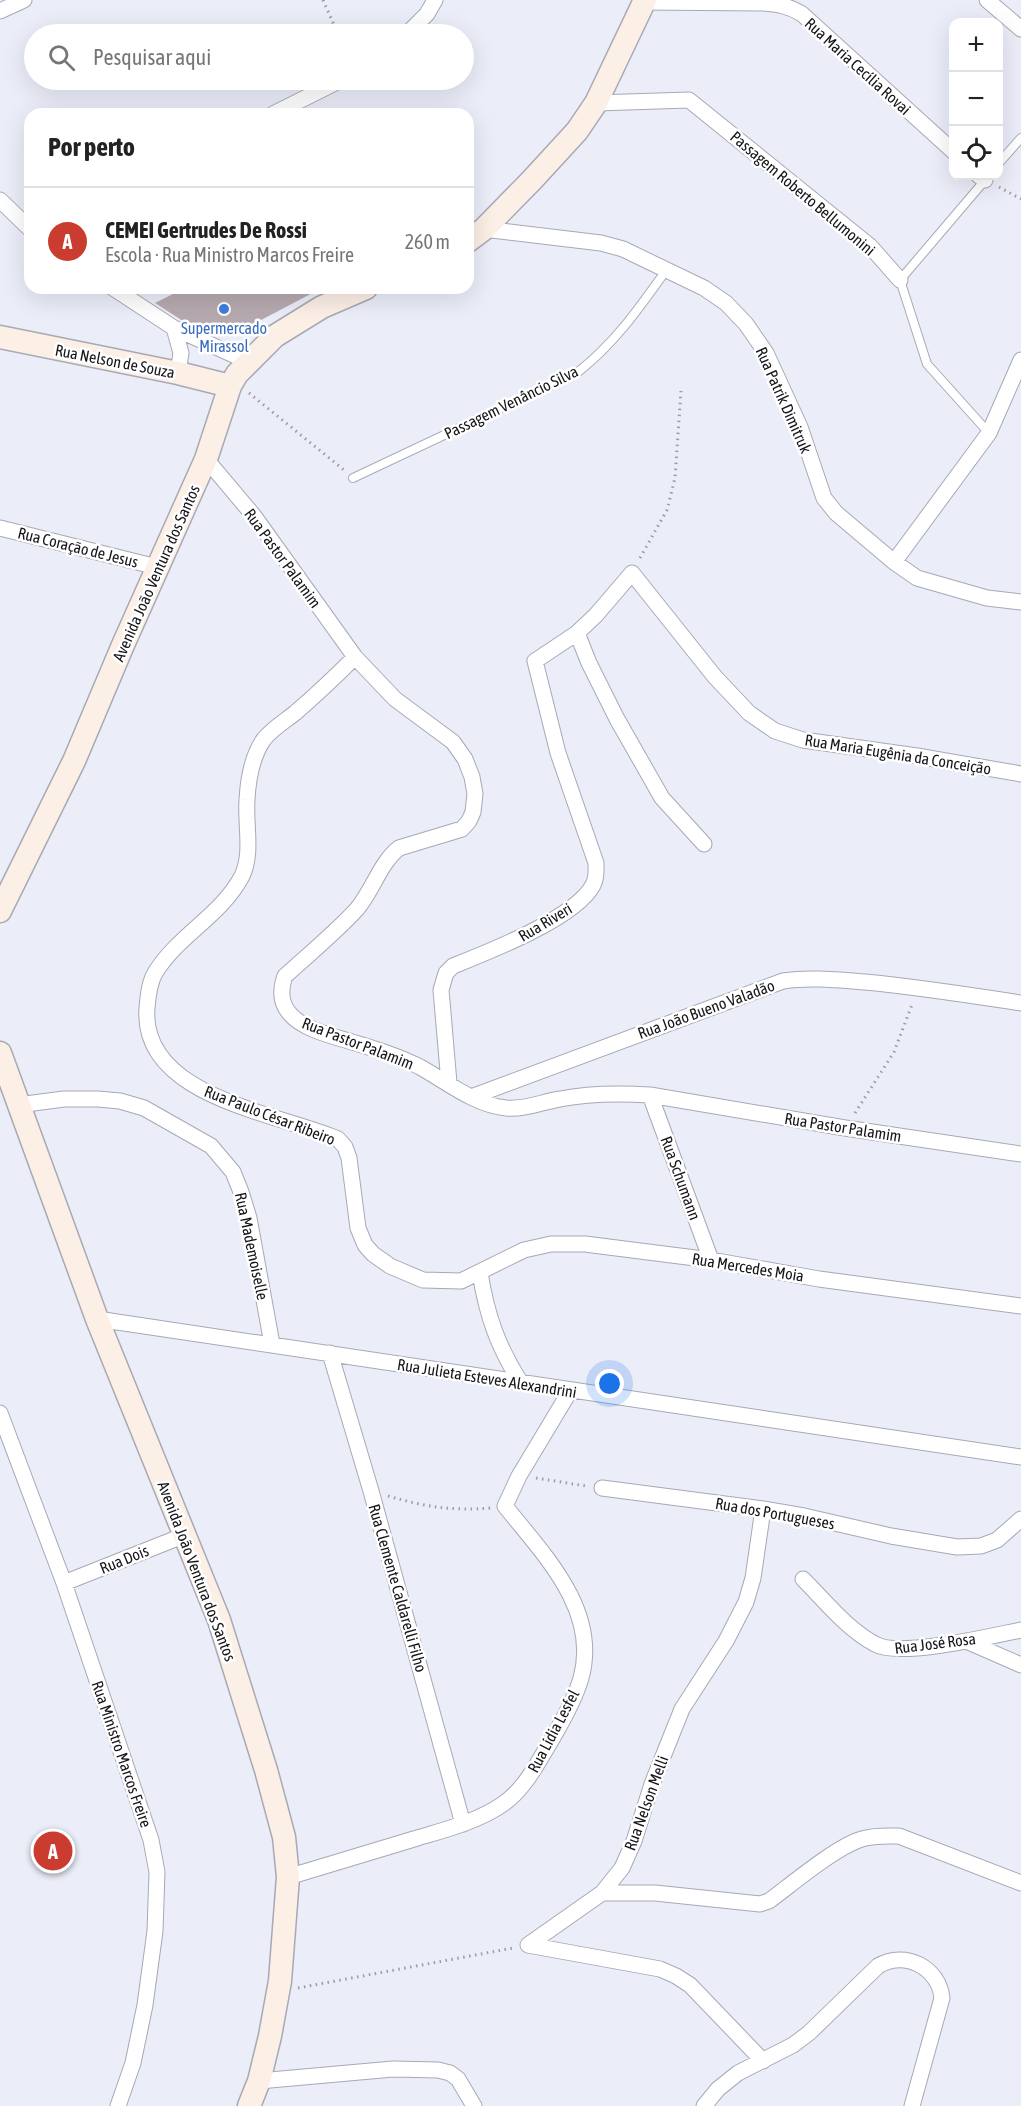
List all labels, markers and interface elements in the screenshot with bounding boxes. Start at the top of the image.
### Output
street label: Rua Maria Cecília Rovai [801,14,915,118]
map controls [949,18,1003,180]
button: + [949,18,1003,72]
search box [24,24,474,90]
icon: search [45,41,78,74]
text: Pesquisar aqui [93,44,211,70]
button: − [949,72,1003,126]
button: locate [949,126,1003,180]
street label: Passagem Roberto Bellumonini [726,127,879,260]
text: Por perto [48,132,135,162]
text: CEMEI Gertrudes De Rossi [105,217,307,243]
text: A [63,230,72,253]
text: 260 m [405,230,450,253]
text: Escola · Rua Ministro Marcos Freire [105,243,354,266]
marker: Supermercado Mirassol [217,302,231,316]
place label: Supermercado Mirassol [181,319,267,355]
street label: Rua Nelson de Souza [54,341,176,381]
street label: Rua Patrik Dimitruk [752,344,816,456]
street label: Passagem Venâncio Silva [441,362,581,443]
street label: Avenida João Ventura dos Santos [109,482,203,664]
street label: Rua Pastor Palamim [241,505,325,611]
street label: Rua Coração de Jesus [16,523,140,572]
street label: Rua Maria Eugênia da Conceição [803,730,992,779]
street label: Rua Riveri [515,899,575,945]
street label: Rua João Bueno Valadão [635,976,777,1042]
street label: Rua Pastor Palamim [300,1013,416,1073]
street label: Rua Paulo César Ribeiro [202,1082,338,1148]
street label: Rua Pastor Palamim [783,1109,903,1145]
street label: Rua Schumann [657,1134,705,1222]
street label: Rua Mademoiselle [232,1191,272,1301]
street label: Rua Mercedes Moia [691,1249,805,1285]
street label: Rua Julieta Esteves Alexandrini [396,1355,578,1401]
your location [595,1369,624,1398]
street label: Avenida João Ventura dos Santos [154,1479,240,1664]
street label: Rua dos Portugueses [714,1494,836,1533]
street label: Rua Clemente Caldarelli Filho [365,1502,431,1674]
street label: Rua Dois [97,1541,151,1577]
street label: Rua José Rosa [893,1629,977,1657]
street label: Rua Ministro Marcos Freire [88,1678,156,1830]
street label: Rua Lídia Lesfel [524,1686,583,1775]
street label: Rua Nelson Melli [621,1753,671,1853]
pin: A [34,1828,72,1874]

